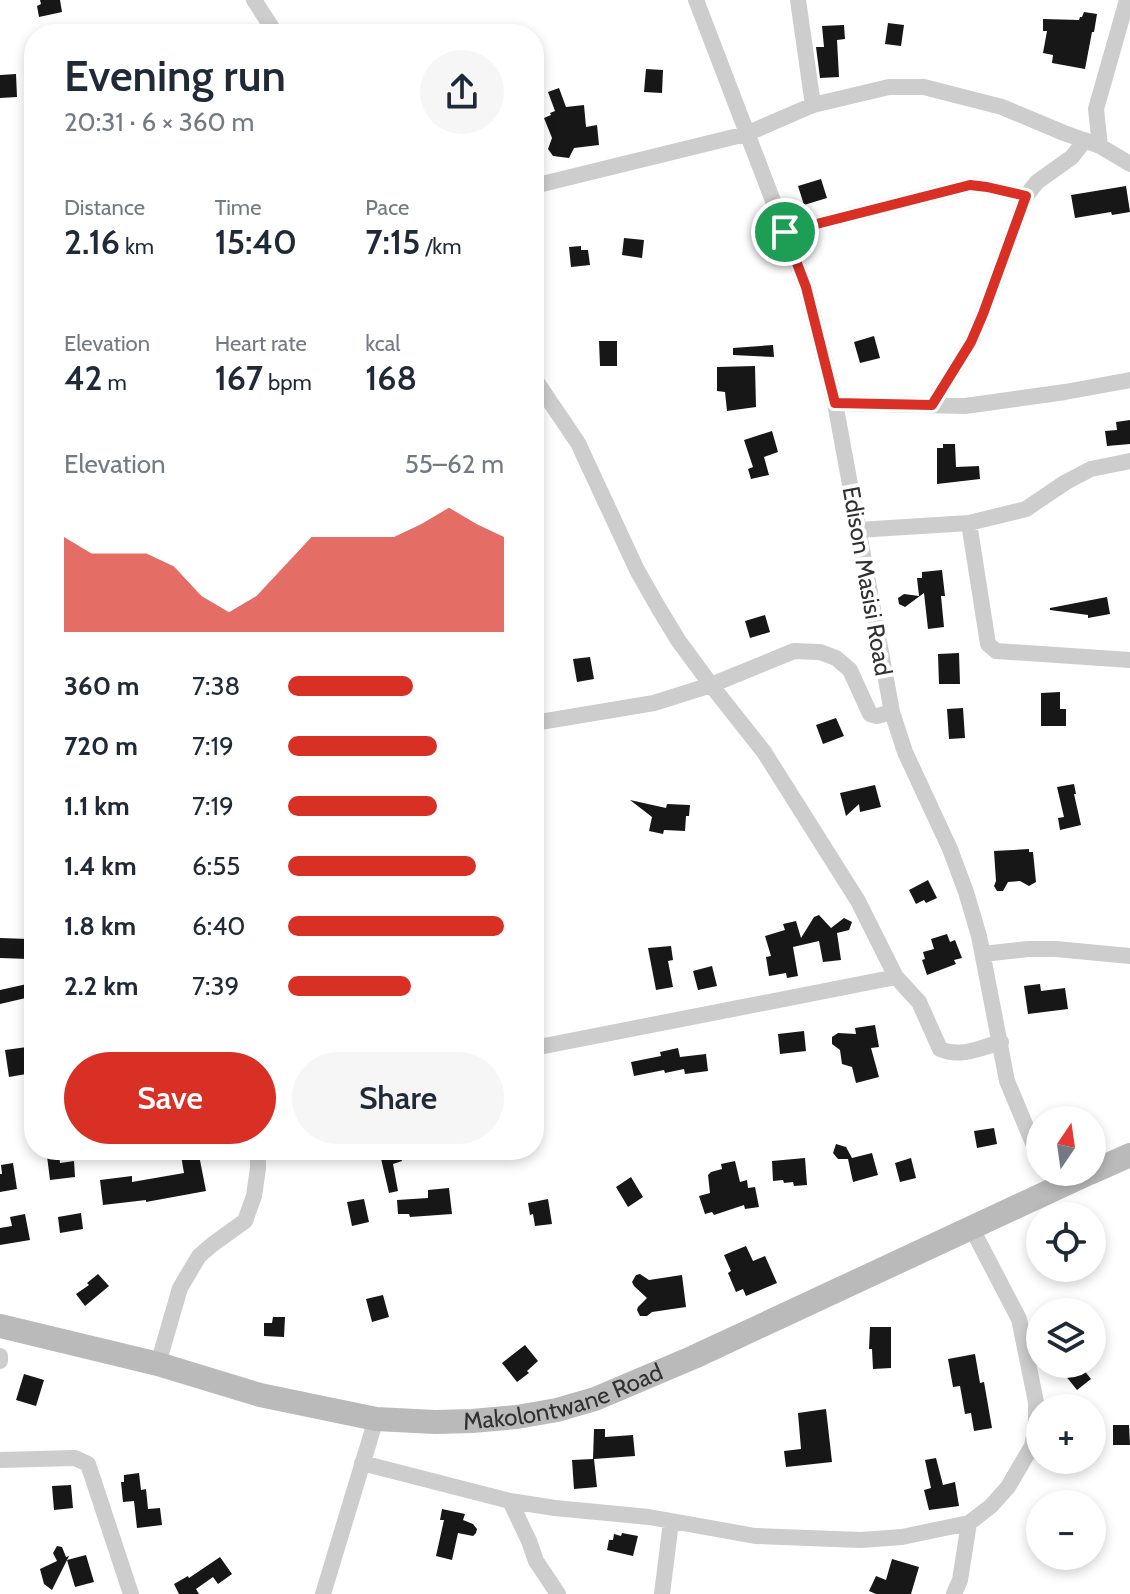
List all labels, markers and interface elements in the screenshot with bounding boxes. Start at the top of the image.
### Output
text: Evening run [64,49,286,102]
button: share [420,50,504,134]
text: 20:31 · 6 × 360 m [64,106,254,138]
text: Distance [64,194,145,221]
text: Time [215,194,261,221]
text: Pace [365,194,409,221]
pin [751,198,819,266]
icon: arrive [763,210,807,254]
text: 2.16 [64,221,120,263]
text: 15:40 [215,221,297,263]
text: 7:15 [365,221,420,263]
text: km [120,233,154,260]
text: /km [420,233,462,260]
text: Elevation [64,330,150,357]
text: Heart rate [215,330,307,357]
text: kcal [365,330,400,357]
text: 42 [64,357,103,399]
text: 167 [215,357,263,399]
text: 168 [365,357,417,399]
text: m [103,369,127,396]
text: bpm [263,369,312,396]
text: Elevation [64,448,166,480]
text: 55–62 m [405,448,504,480]
street label: Edison Masisi Road [837,484,898,678]
text: 360 m [64,670,139,702]
text: 7:38 [192,670,240,702]
text: 720 m [64,730,138,762]
text: 7:19 [192,730,234,762]
text: 1.1 km [64,790,130,822]
text: 7:19 [192,790,234,822]
text: 1.4 km [64,850,137,882]
text: 6:55 [192,850,240,882]
text: 1.8 km [64,910,136,942]
text: 6:40 [192,910,245,942]
text: 2.2 km [64,970,138,1002]
text: 7:39 [192,970,239,1002]
button: Save [64,1052,276,1144]
button: Share [292,1052,504,1144]
north arrow [1026,1106,1106,1186]
map controls [1026,1106,1106,1570]
button: locate [1026,1202,1106,1282]
button: layers [1026,1298,1106,1378]
street label: Makolontwane Road [462,1357,667,1436]
button: + [1026,1394,1106,1474]
button: − [1026,1490,1106,1570]

